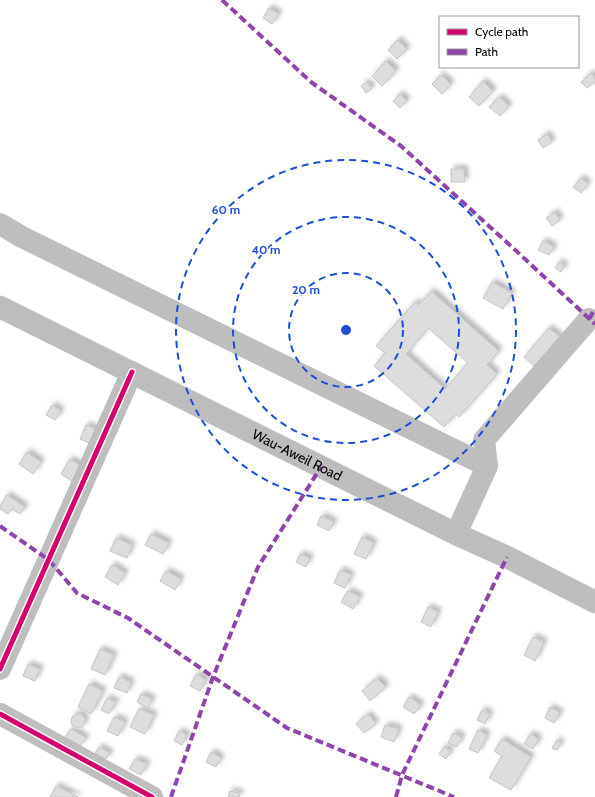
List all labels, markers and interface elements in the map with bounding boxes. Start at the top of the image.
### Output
legend [439,16,579,68]
text: Cycle path [475,24,528,39]
text: Path [475,44,498,59]
text: 60 m [212,202,240,217]
text: 40 m [251,242,281,257]
text: 20 m [292,282,320,297]
centre of rings [339,323,353,337]
street label: Wau-Aweil Road [249,425,345,485]

